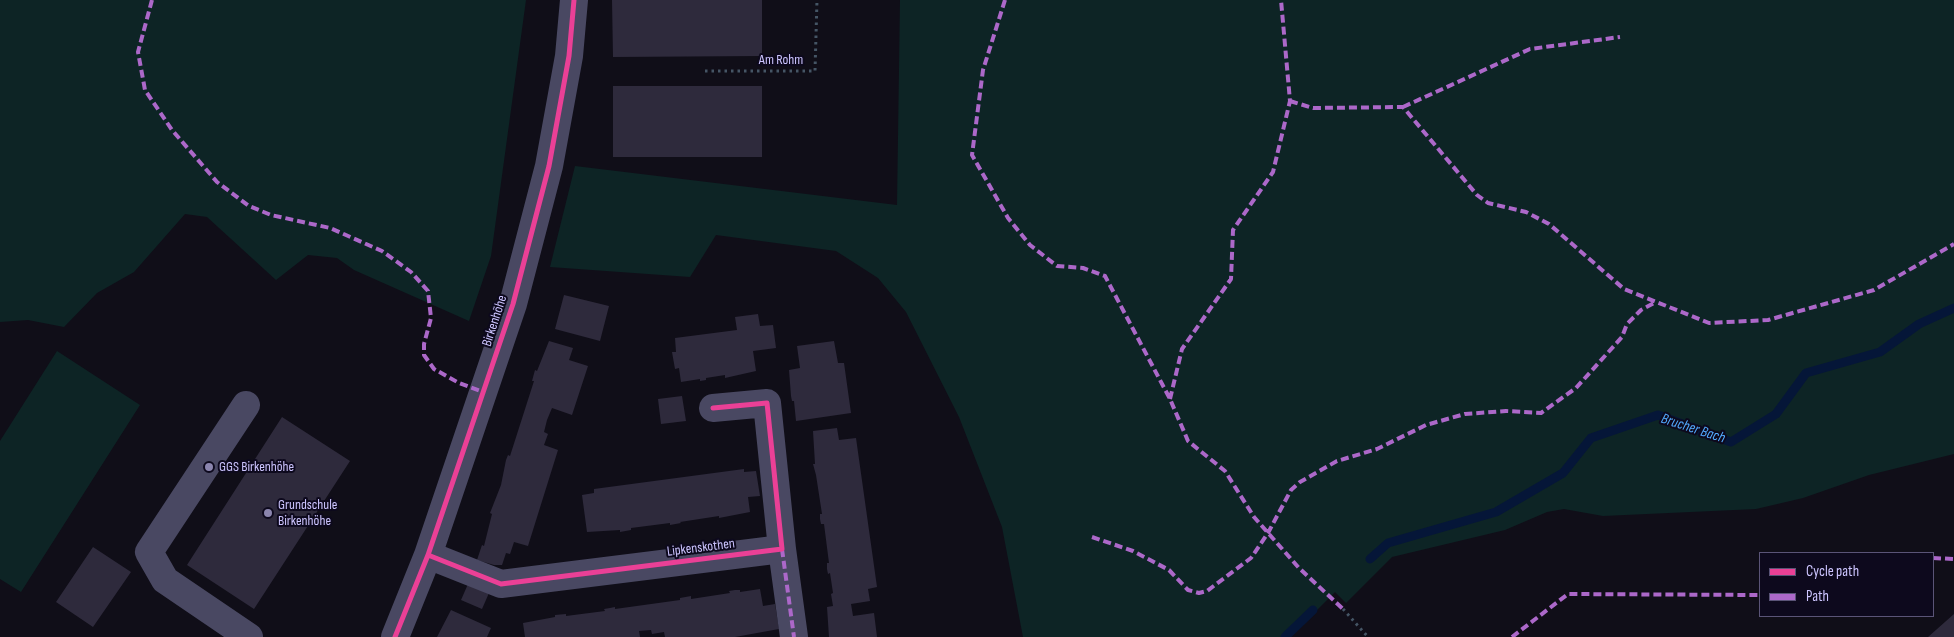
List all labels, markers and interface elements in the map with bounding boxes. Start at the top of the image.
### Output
street label: Am Rohm [759,52,803,68]
street label: Birkenhöhe [479,293,511,349]
water label: Brucher Bach [1659,410,1727,448]
place label: GGS Birkenhöhe [219,459,294,475]
marker: GGS Birkenhöhe [203,461,215,473]
place label: Grundschule Birkenhöhe [278,497,337,530]
marker: Grundschule Birkenhöhe [262,507,274,519]
street label: Lipkenskothen [666,536,736,560]
legend [1759,552,1934,617]
text: Cycle path [1806,562,1859,581]
text: Path [1806,587,1829,606]

